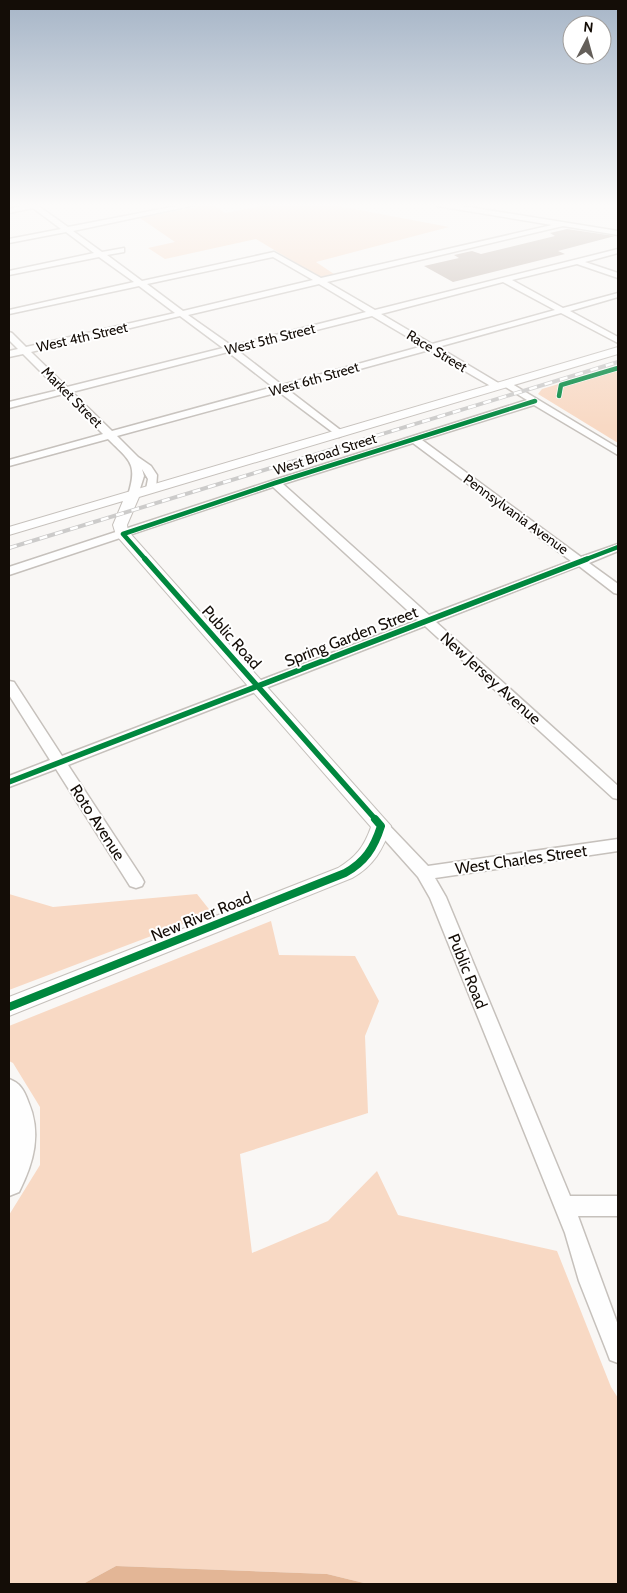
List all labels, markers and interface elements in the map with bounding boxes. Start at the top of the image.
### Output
north arrow [562,15,612,65]
text: N [582,18,594,37]
street label: West 4th Street [35,318,130,356]
street label: West 5th Street [223,319,317,359]
street label: Race Street [403,326,471,376]
street label: West 6th Street [267,357,361,400]
street label: Market Street [38,363,107,432]
street label: West Broad Street [271,429,379,479]
street label: Pennsylvania Avenue [460,470,572,558]
street label: Public Road [198,602,265,673]
street label: Spring Garden Street [282,602,421,671]
street label: New Jersey Avenue [436,628,545,728]
street label: Roto Avenue [66,781,129,864]
street label: West Charles Street [454,841,589,878]
street label: New River Road [148,888,254,945]
street label: Public Road [444,931,491,1011]

